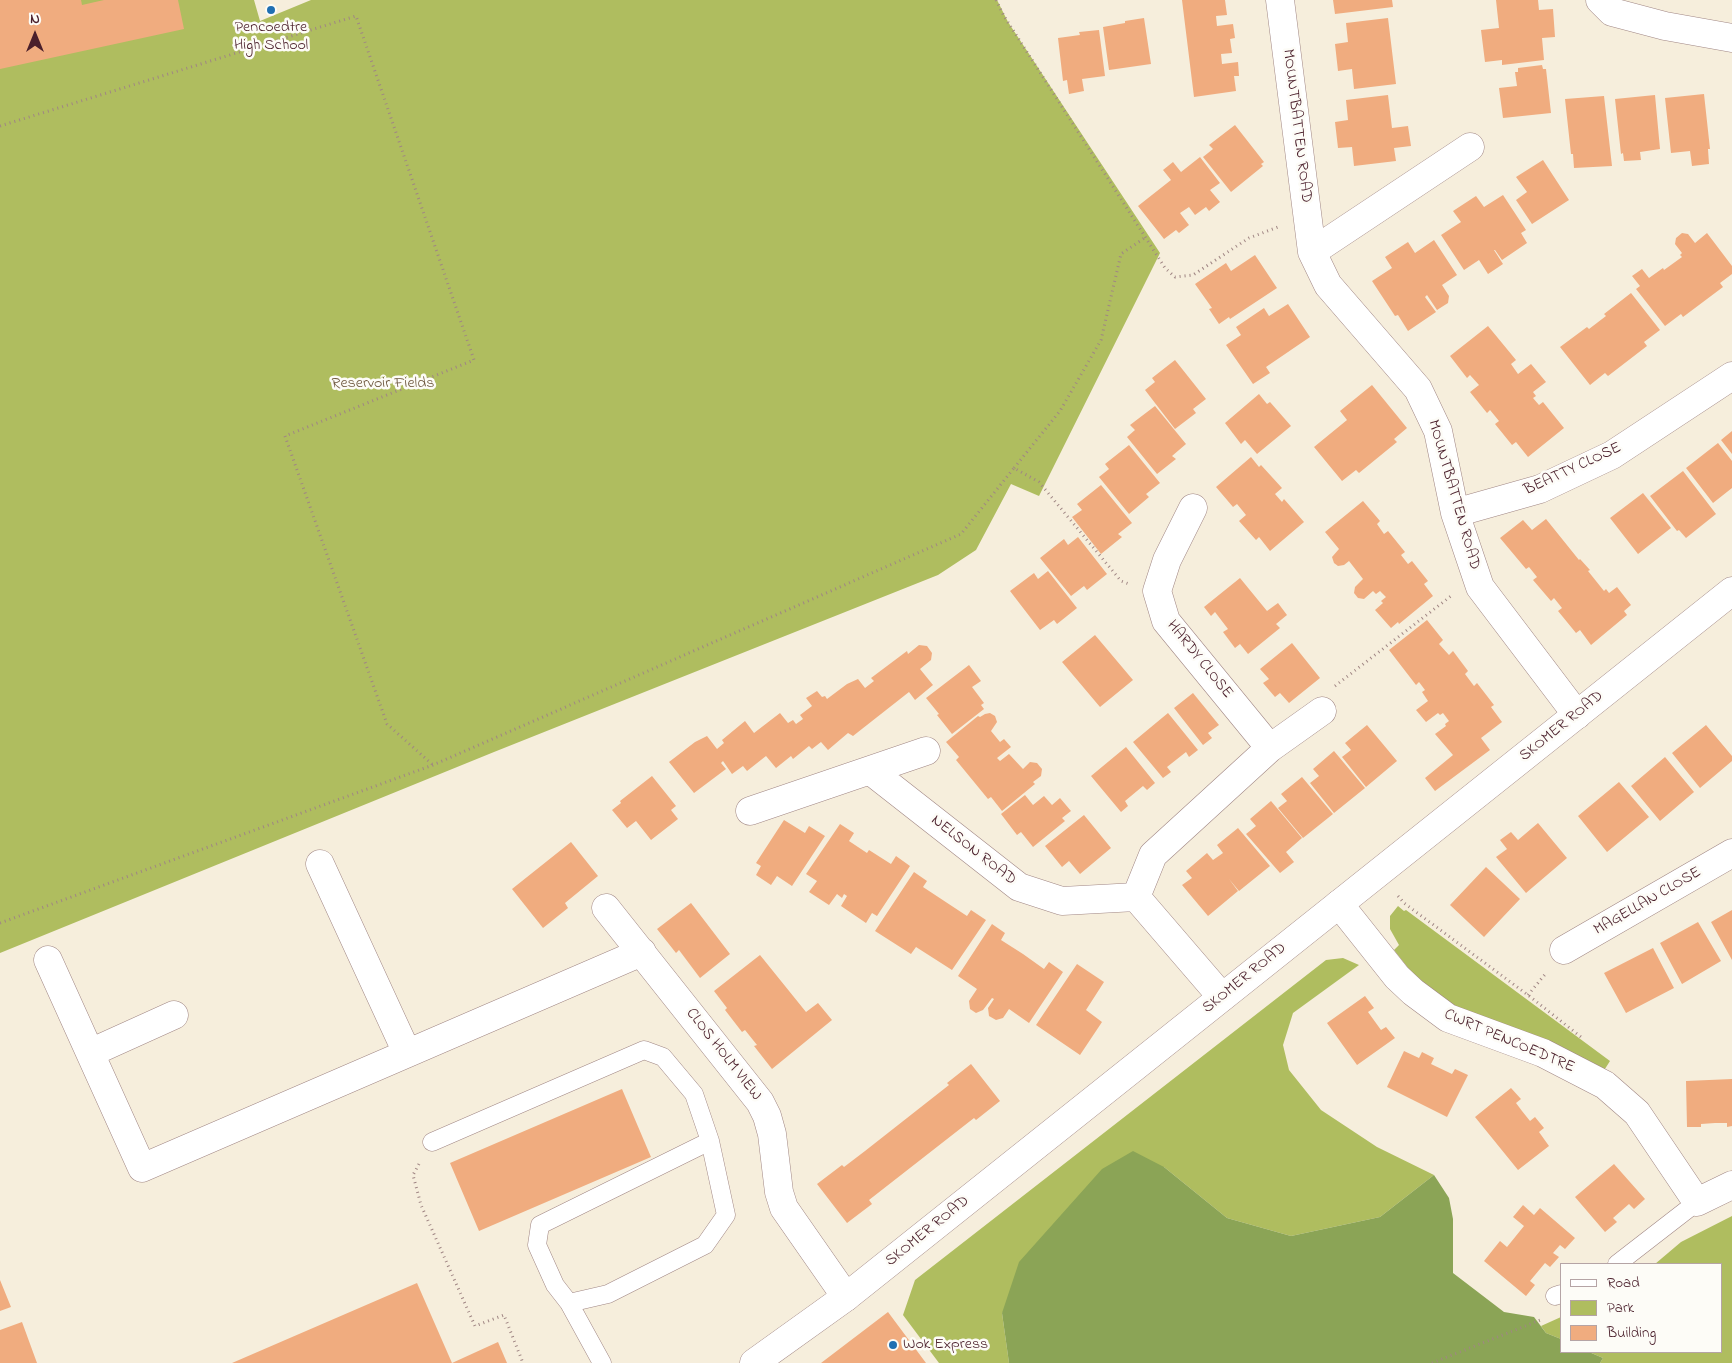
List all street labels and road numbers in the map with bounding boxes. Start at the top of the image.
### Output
street label: MOUNTBATTEN ROAD [1277,48,1315,204]
street label: MOUNTBATTEN ROAD [1422,418,1484,572]
street label: BEATTY CLOSE [1521,439,1625,501]
street label: HARDY CLOSE [1162,617,1236,703]
street label: SKOMER ROAD [1516,687,1608,767]
street label: NELSON ROAD [926,812,1020,890]
street label: MAGELLAN CLOSE [1591,863,1705,941]
street label: SKOMER ROAD [1199,939,1291,1019]
street label: CLOS HOLM VIEW [681,1005,765,1105]
street label: CWRT PENCOEDTRE [1441,1006,1577,1078]
street label: SKOMER ROAD [882,1192,974,1272]

